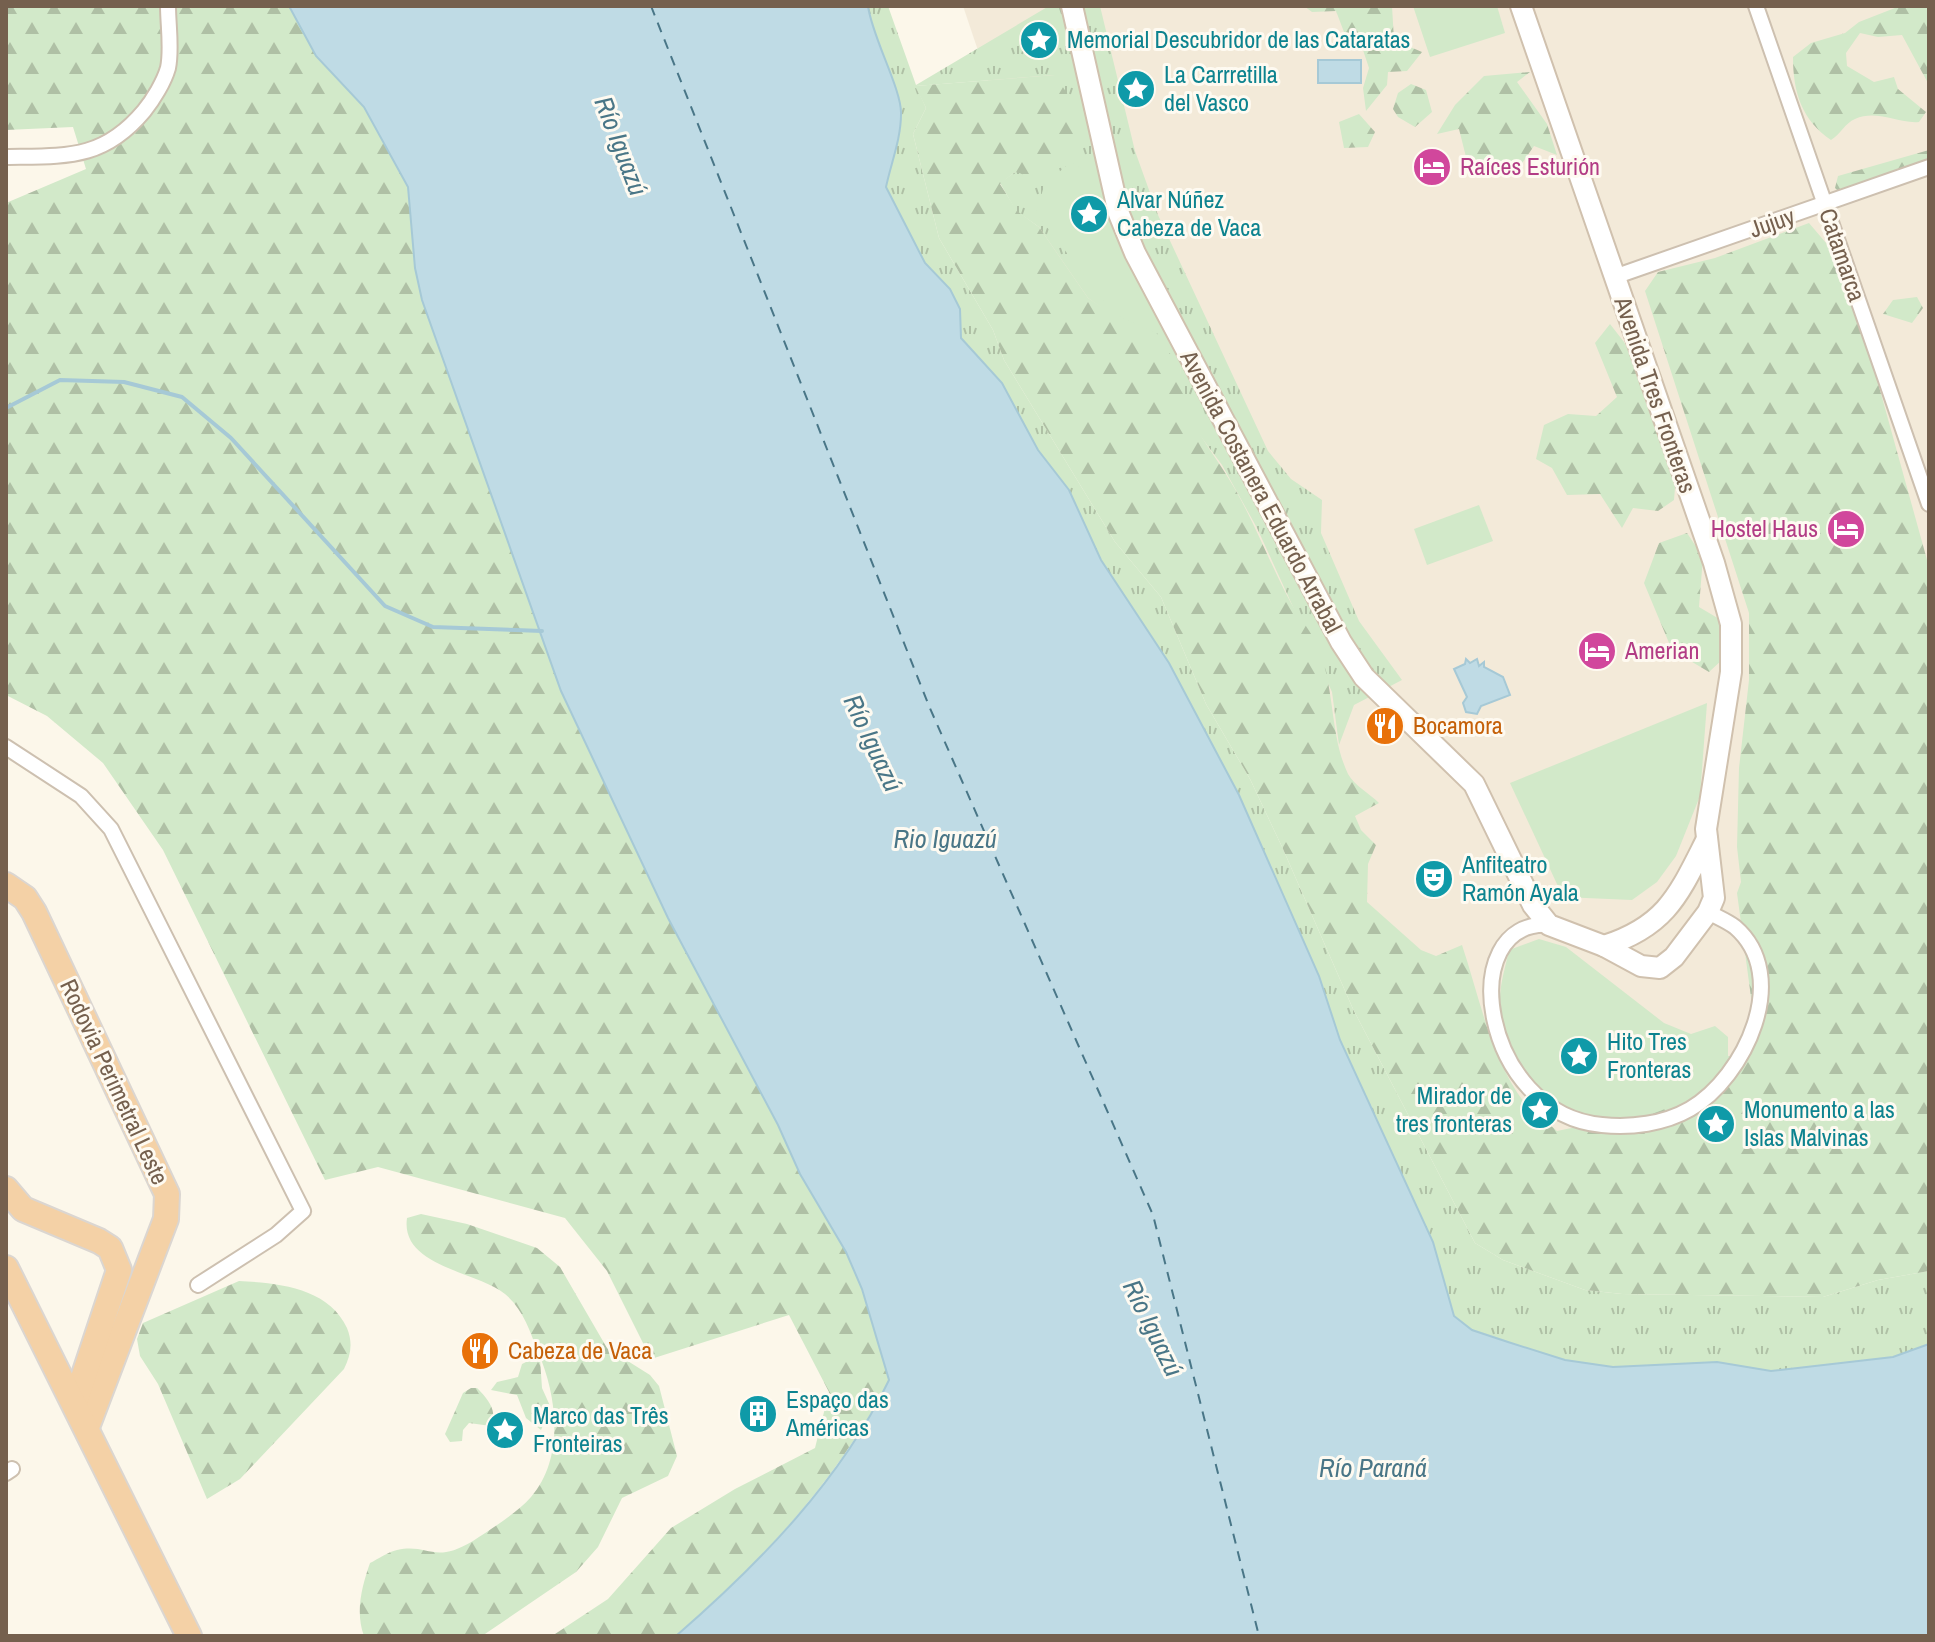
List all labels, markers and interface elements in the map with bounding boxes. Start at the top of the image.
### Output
place icon: Memorial Descubridor de las Cataratas [1018,19,1060,61]
place label: Memorial Descubridor de las Cataratas [1067,23,1410,55]
place label: La Carrretilla del Vasco [1164,58,1278,118]
place icon: La Carrretilla del Vasco [1115,68,1157,110]
water label: Río Iguazú [587,91,656,200]
hotel icon: Raíces Esturión [1411,146,1453,188]
place label: Raíces Esturión [1460,150,1600,182]
place label: Alvar Núñez Cabeza de Vaca [1116,183,1261,243]
place icon: Alvar Núñez Cabeza de Vaca [1068,193,1110,235]
street label: Jujuy [1745,199,1799,245]
street label: Catamarca [1812,204,1874,305]
street label: Avenida Tres Fronteras [1607,291,1705,497]
street label: Avenida Costanera Eduardo Arrabal [1173,344,1350,638]
hotel icon: Hostel Haus [1825,508,1867,550]
place label: Hostel Haus [1711,512,1818,544]
hotel icon: Amerian [1576,630,1618,672]
place label: Amerian [1624,634,1699,666]
water label: Río Iguazú [836,689,911,797]
restaurant icon: Bocamora [1364,705,1406,747]
place label: Bocamora [1413,709,1503,741]
water label: Rio Iguazú [893,821,997,856]
place label: Anfiteatro Ramón Ayala [1461,848,1579,908]
theatre icon: Anfiteatro Ramón Ayala [1413,858,1455,900]
street label: Rodovia Perimetral Leste [53,974,177,1189]
place label: Hito Tres Fronteras [1607,1025,1691,1085]
place icon: Hito Tres Fronteras [1558,1035,1600,1077]
place label: Mirador de tres fronteras [1396,1079,1512,1139]
place icon: Mirador de tres fronteras [1519,1089,1561,1131]
place label: Monumento a las Islas Malvinas [1744,1093,1895,1153]
place icon: Monumento a las Islas Malvinas [1695,1103,1737,1145]
water label: Río Iguazú [1115,1274,1192,1382]
restaurant icon: Cabeza de Vaca [459,1330,501,1372]
place label: Cabeza de Vaca [508,1334,652,1366]
place label: Espaço das Américas [785,1383,889,1443]
building icon: Espaço das Américas [737,1393,779,1435]
place label: Marco das Três Fronteiras [533,1399,669,1459]
place icon: Marco das Três Fronteiras [484,1409,526,1451]
water label: Río Paraná [1319,1450,1427,1485]

